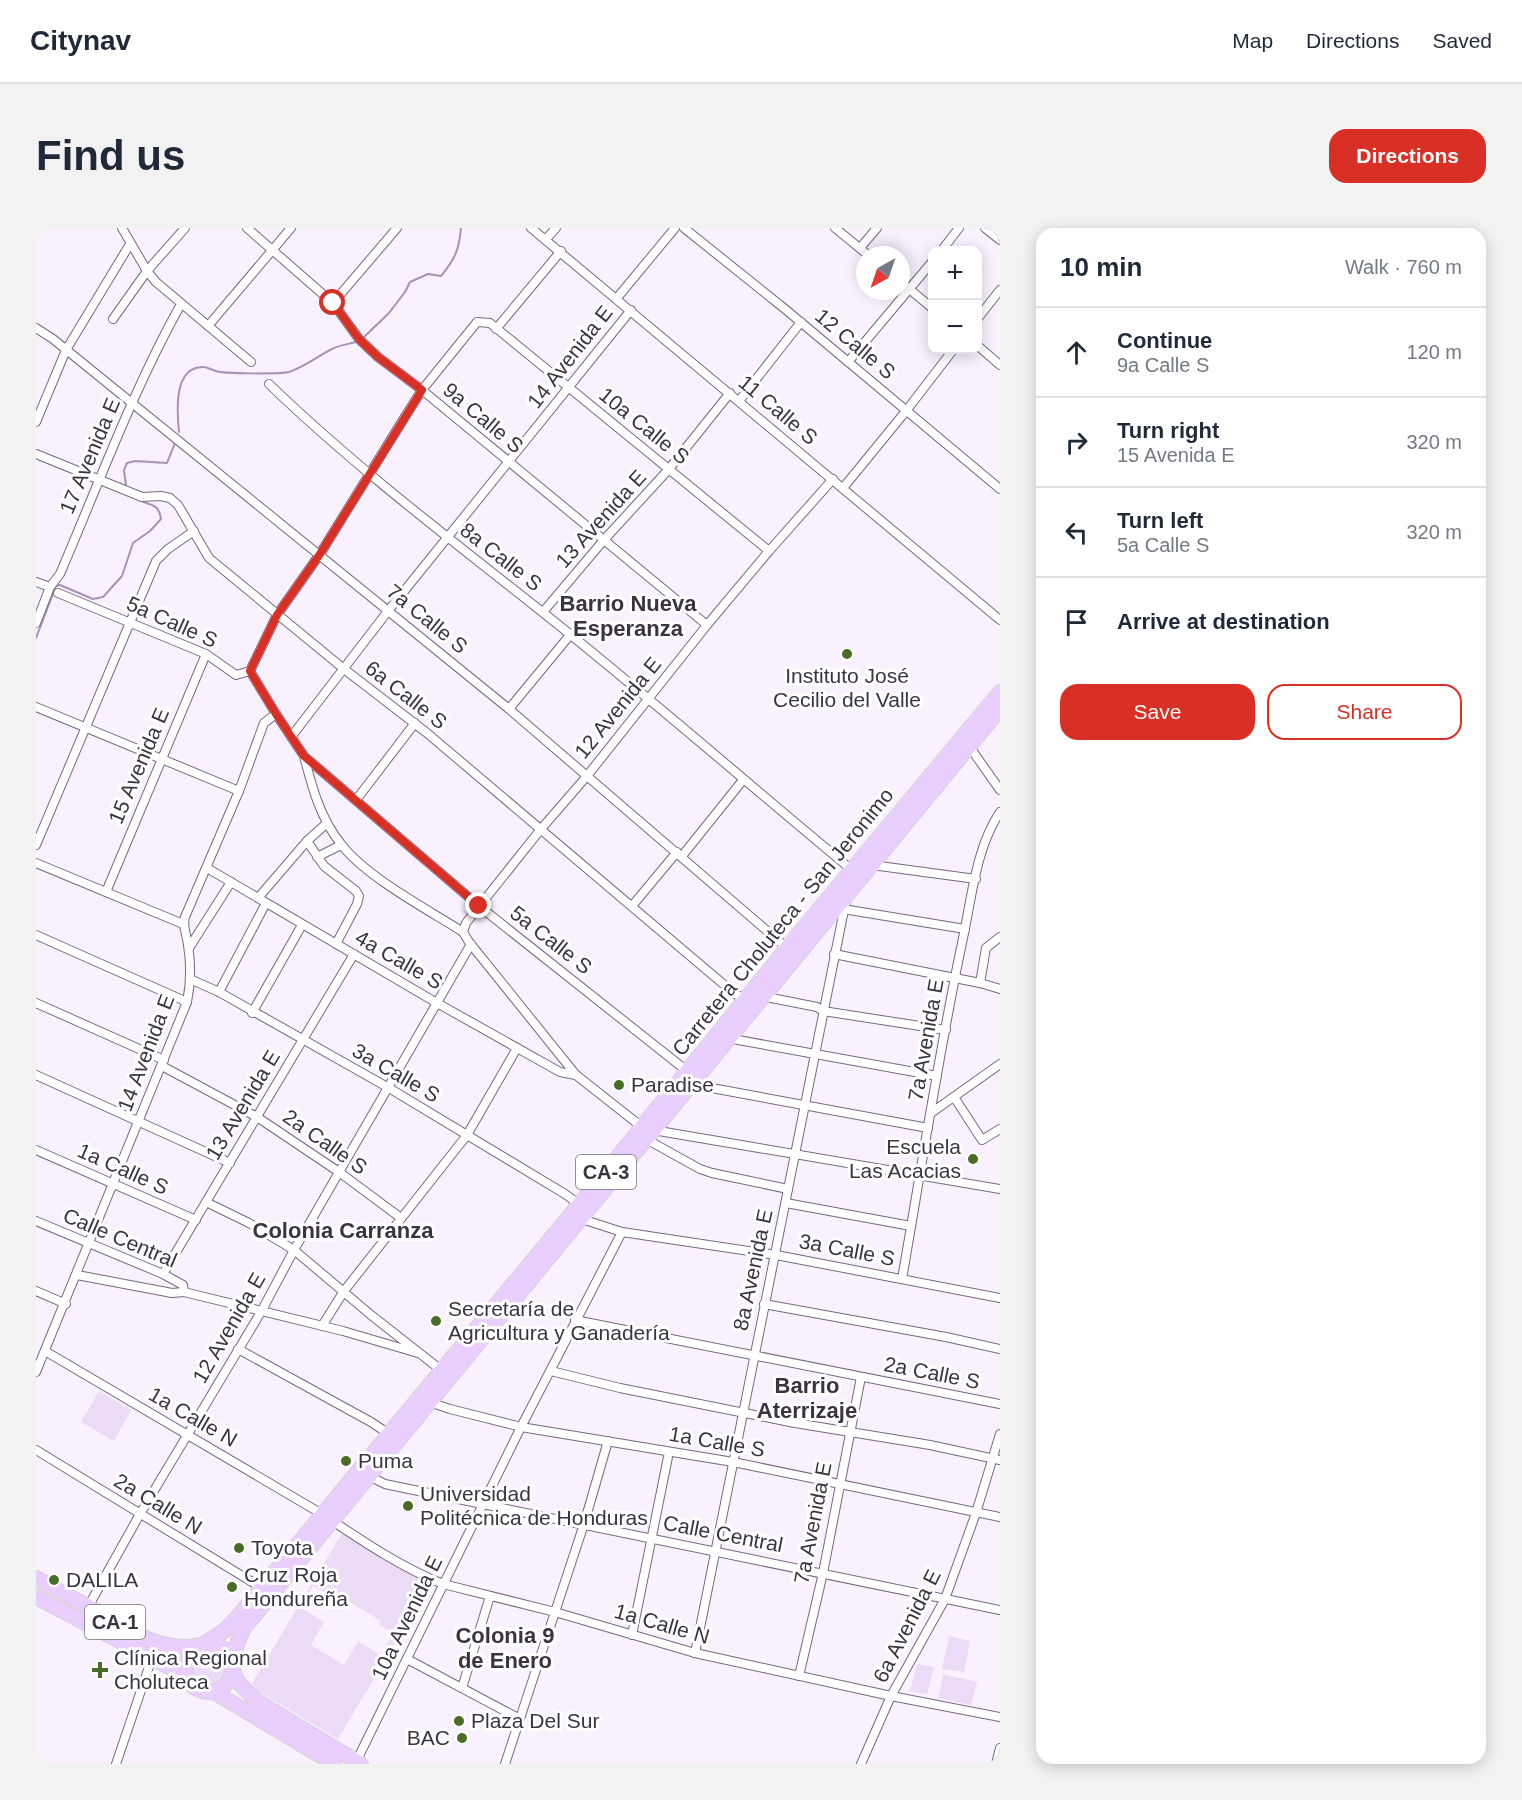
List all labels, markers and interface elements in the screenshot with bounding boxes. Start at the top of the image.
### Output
text: Citynav [30,25,131,56]
text: Map [1232,29,1273,52]
text: Directions [1306,29,1399,52]
text: Saved [1432,29,1492,52]
button: Directions [1329,129,1486,183]
text: Find us [36,132,185,179]
north arrow [856,246,910,300]
map controls [928,246,982,354]
button: + [928,246,982,300]
text: 10 min [1060,252,1142,282]
text: Walk · 760 m [1345,256,1462,278]
route start [319,289,345,315]
button: − [928,300,982,354]
street label: 14 Avenida E [523,301,617,412]
street label: 12 Calle S [811,304,900,384]
text: Continue [1117,328,1212,353]
icon: ahead [1060,336,1093,369]
text: 120 m [1406,341,1462,363]
text: 9a Calle S [1117,354,1209,376]
street label: 11 Calle S [734,370,822,449]
street label: 9a Calle S [439,378,528,458]
street label: 10a Calle S [595,383,694,469]
street label: 17 Avenida E [55,395,124,517]
text: Turn right [1117,418,1219,443]
icon: right [1060,426,1093,459]
text: 320 m [1406,431,1462,453]
text: 15 Avenida E [1117,444,1235,466]
street label: 13 Avenida E [551,465,650,572]
text: Turn left [1117,508,1203,533]
icon: left [1060,516,1093,549]
street label: 8a Calle S [456,518,547,595]
text: 320 m [1406,521,1462,543]
text: 5a Calle S [1117,534,1209,556]
street label: 7a Calle S [382,579,472,658]
street label: 5a Calle S [123,591,221,652]
district label: Barrio Nueva Esperanza [560,591,697,641]
icon: arrive [1060,606,1093,639]
text: Arrive at destination [1117,609,1330,634]
marker: Instituto José Cecilio del Valle [840,647,854,661]
street label: 12 Avenida E [570,653,665,763]
street label: 6a Calle S [361,656,452,733]
place label: Instituto José Cecilio del Valle [773,664,921,711]
button: Save [1060,684,1255,740]
button: Share [1267,684,1462,740]
street label: 15 Avenida E [104,705,173,827]
street label: Carretera Choluteca - San Jeronimo [668,783,898,1060]
route end [465,892,491,918]
street label: 5a Calle S [506,901,597,978]
street label: 4a Calle S [352,925,447,994]
street label: 7a Avenida E [903,977,948,1103]
street label: 14 Avenida E [113,991,178,1115]
street label: 3a Calle S [349,1038,444,1107]
street label: 13 Avenida E [201,1046,284,1164]
place label: Paradise [631,1073,714,1096]
marker: Paradise [612,1078,626,1092]
street label: 2a Calle S [279,1104,372,1179]
place label: Escuela Las Acacias [849,1135,961,1182]
street label: 1a Calle S [74,1138,172,1199]
marker: Escuela Las Acacias [966,1152,980,1166]
road number: CA-3 [576,1155,636,1189]
street label: Calle Central [60,1203,181,1272]
street label: 8a Avenida E [728,1207,777,1333]
district label: Colonia Carranza [253,1218,434,1243]
street label: 3a Calle S [797,1229,897,1270]
street label: 12 Avenida E [188,1269,269,1387]
place label: Secretaría de Agricultura y Ganadería [448,1297,670,1344]
marker: Secretaría de Agricultura y Ganadería [429,1314,443,1328]
street label: 2a Calle S [882,1352,982,1393]
district label: Barrio Aterrizaje [757,1373,857,1423]
street label: 1a Calle N [145,1382,241,1451]
street label: 1a Calle S [667,1422,767,1461]
place label: Puma [358,1449,413,1472]
marker: Puma [339,1454,353,1468]
street label: 7a Avenida E [789,1460,836,1586]
street label: 2a Calle N [110,1468,206,1539]
place label: Universidad Politécnica de Honduras [420,1482,648,1529]
marker: Universidad Politécnica de Honduras [401,1499,415,1513]
street label: Calle Central [661,1511,785,1556]
place label: Toyota [251,1536,313,1559]
marker: Toyota [232,1541,246,1555]
street label: 10a Avenida E [367,1552,446,1684]
place label: Cruz Roja Hondureña [244,1563,348,1610]
street label: 6a Avenida E [868,1566,945,1686]
place label: DALILA [66,1568,138,1591]
marker: DALILA [47,1573,61,1587]
marker: Cruz Roja Hondureña [225,1580,239,1594]
street label: 1a Calle N [612,1599,712,1648]
road number: CA-1 [85,1605,145,1639]
district label: Colonia 9 de Enero [455,1623,555,1673]
place label: Clínica Regional Choluteca [114,1646,267,1693]
marker: Clínica Regional Choluteca [91,1661,109,1679]
place label: Plaza Del Sur [471,1709,599,1732]
marker: Plaza Del Sur [452,1714,466,1728]
place label: BAC [407,1726,450,1749]
marker: BAC [455,1731,469,1745]

